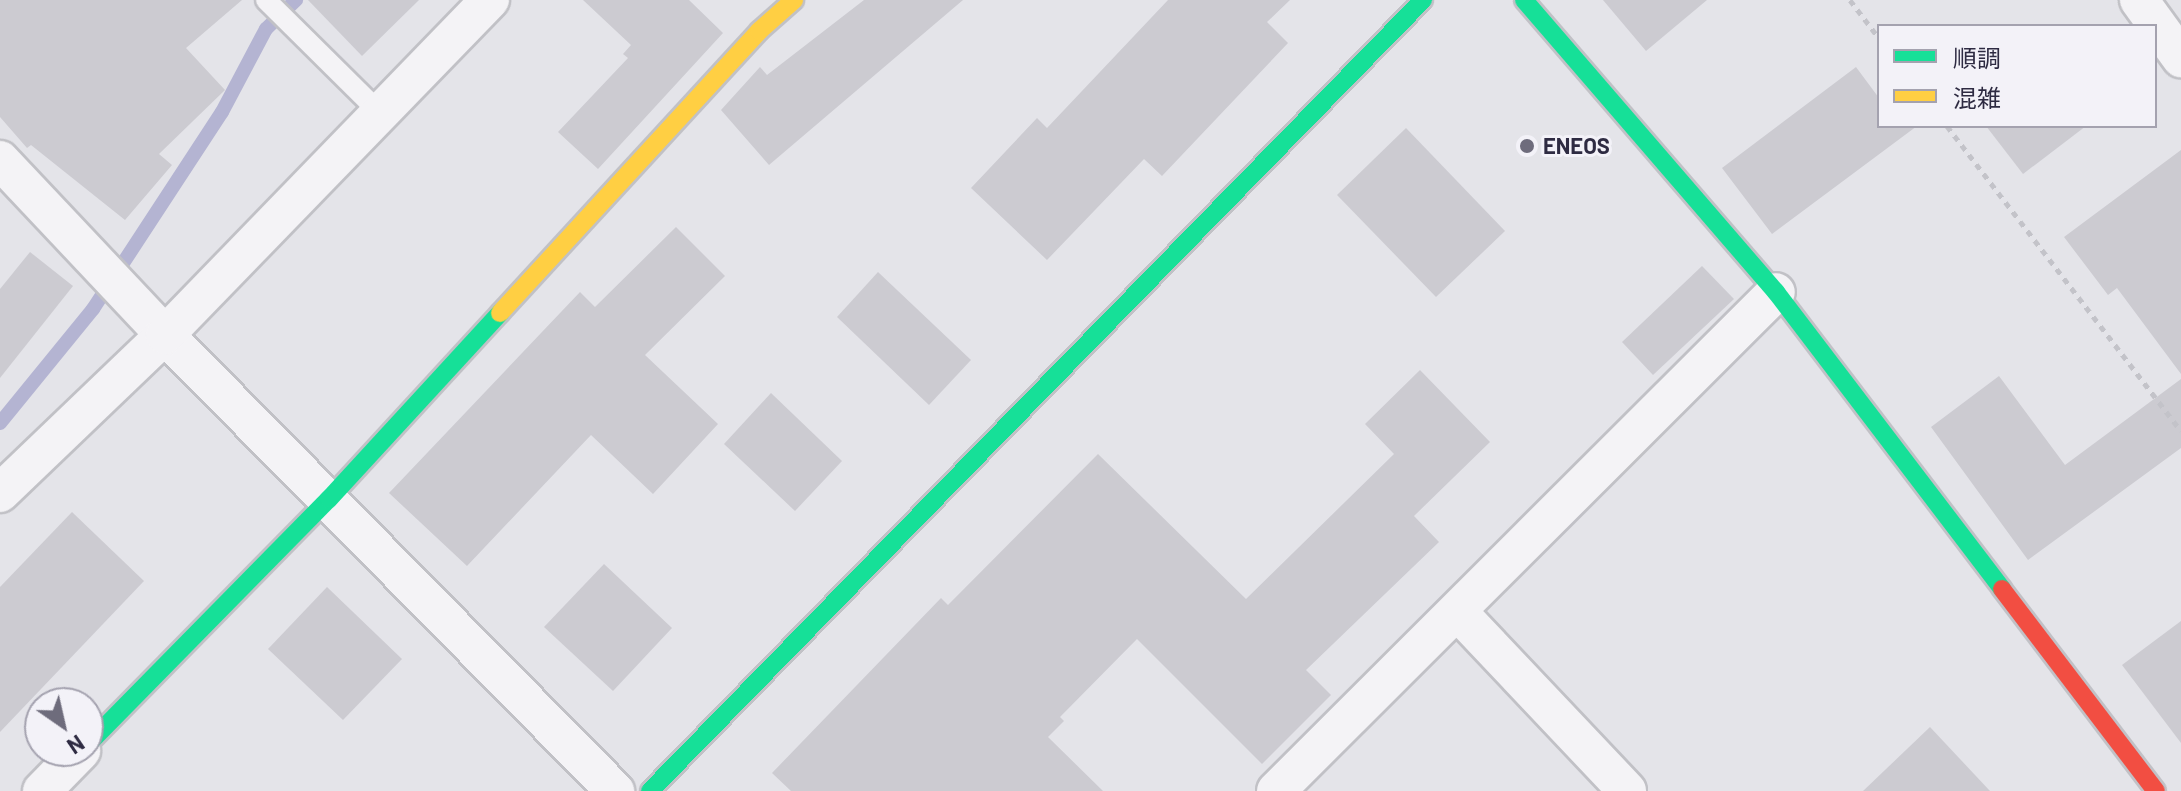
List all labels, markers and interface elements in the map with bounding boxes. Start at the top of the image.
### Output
legend [1877,24,2157,128]
text: 順調 [1953,43,2001,72]
text: 混雑 [1953,83,2001,112]
place label: ENEOS [1543,133,1610,159]
marker: ENEOS [1518,137,1536,155]
north arrow [24,687,104,767]
text: N [63,730,90,760]

